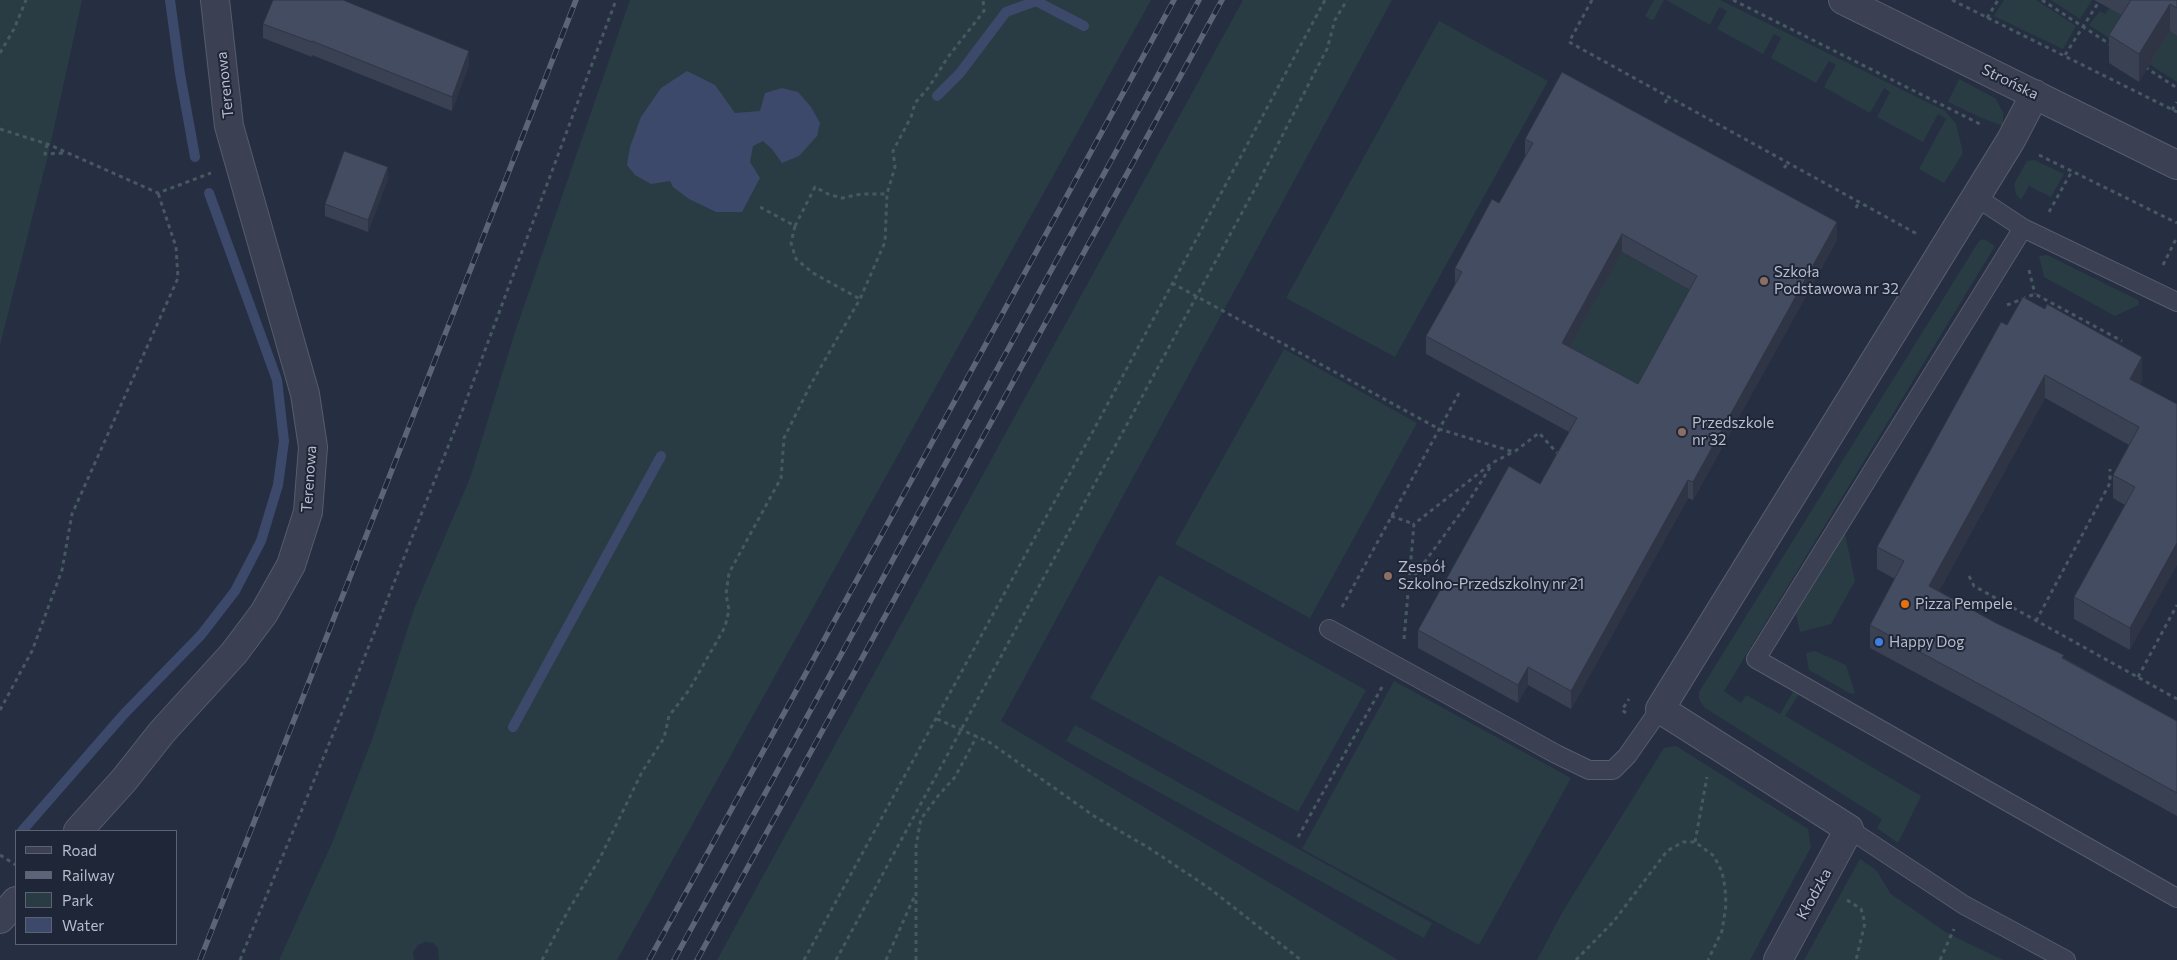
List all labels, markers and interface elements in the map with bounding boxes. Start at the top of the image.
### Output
street label: Terenowa [213,51,237,119]
street label: Strońska [1979,61,2041,103]
place label: Szkoła Podstawowa nr 32 [1774,263,1899,298]
marker: Szkoła Podstawowa nr 32 [1758,275,1770,287]
place label: Przedszkole nr 32 [1692,414,1774,449]
marker: Przedszkole nr 32 [1676,426,1688,438]
street label: Terenowa [298,445,320,513]
place label: Zespół Szkolno-Przedszkolny nr 21 [1398,558,1584,593]
marker: Zespół Szkolno-Przedszkolny nr 21 [1382,570,1394,582]
place label: Pizza Pempele [1915,595,2013,613]
marker: Pizza Pempele [1899,598,1911,610]
place label: Happy Dog [1889,633,1964,651]
marker: Happy Dog [1873,636,1885,648]
legend [15,830,178,945]
text: Road [62,841,97,859]
street label: Kłodzka [1793,865,1835,923]
text: Railway [62,866,115,884]
text: Park [62,891,93,909]
text: Water [62,916,104,934]

